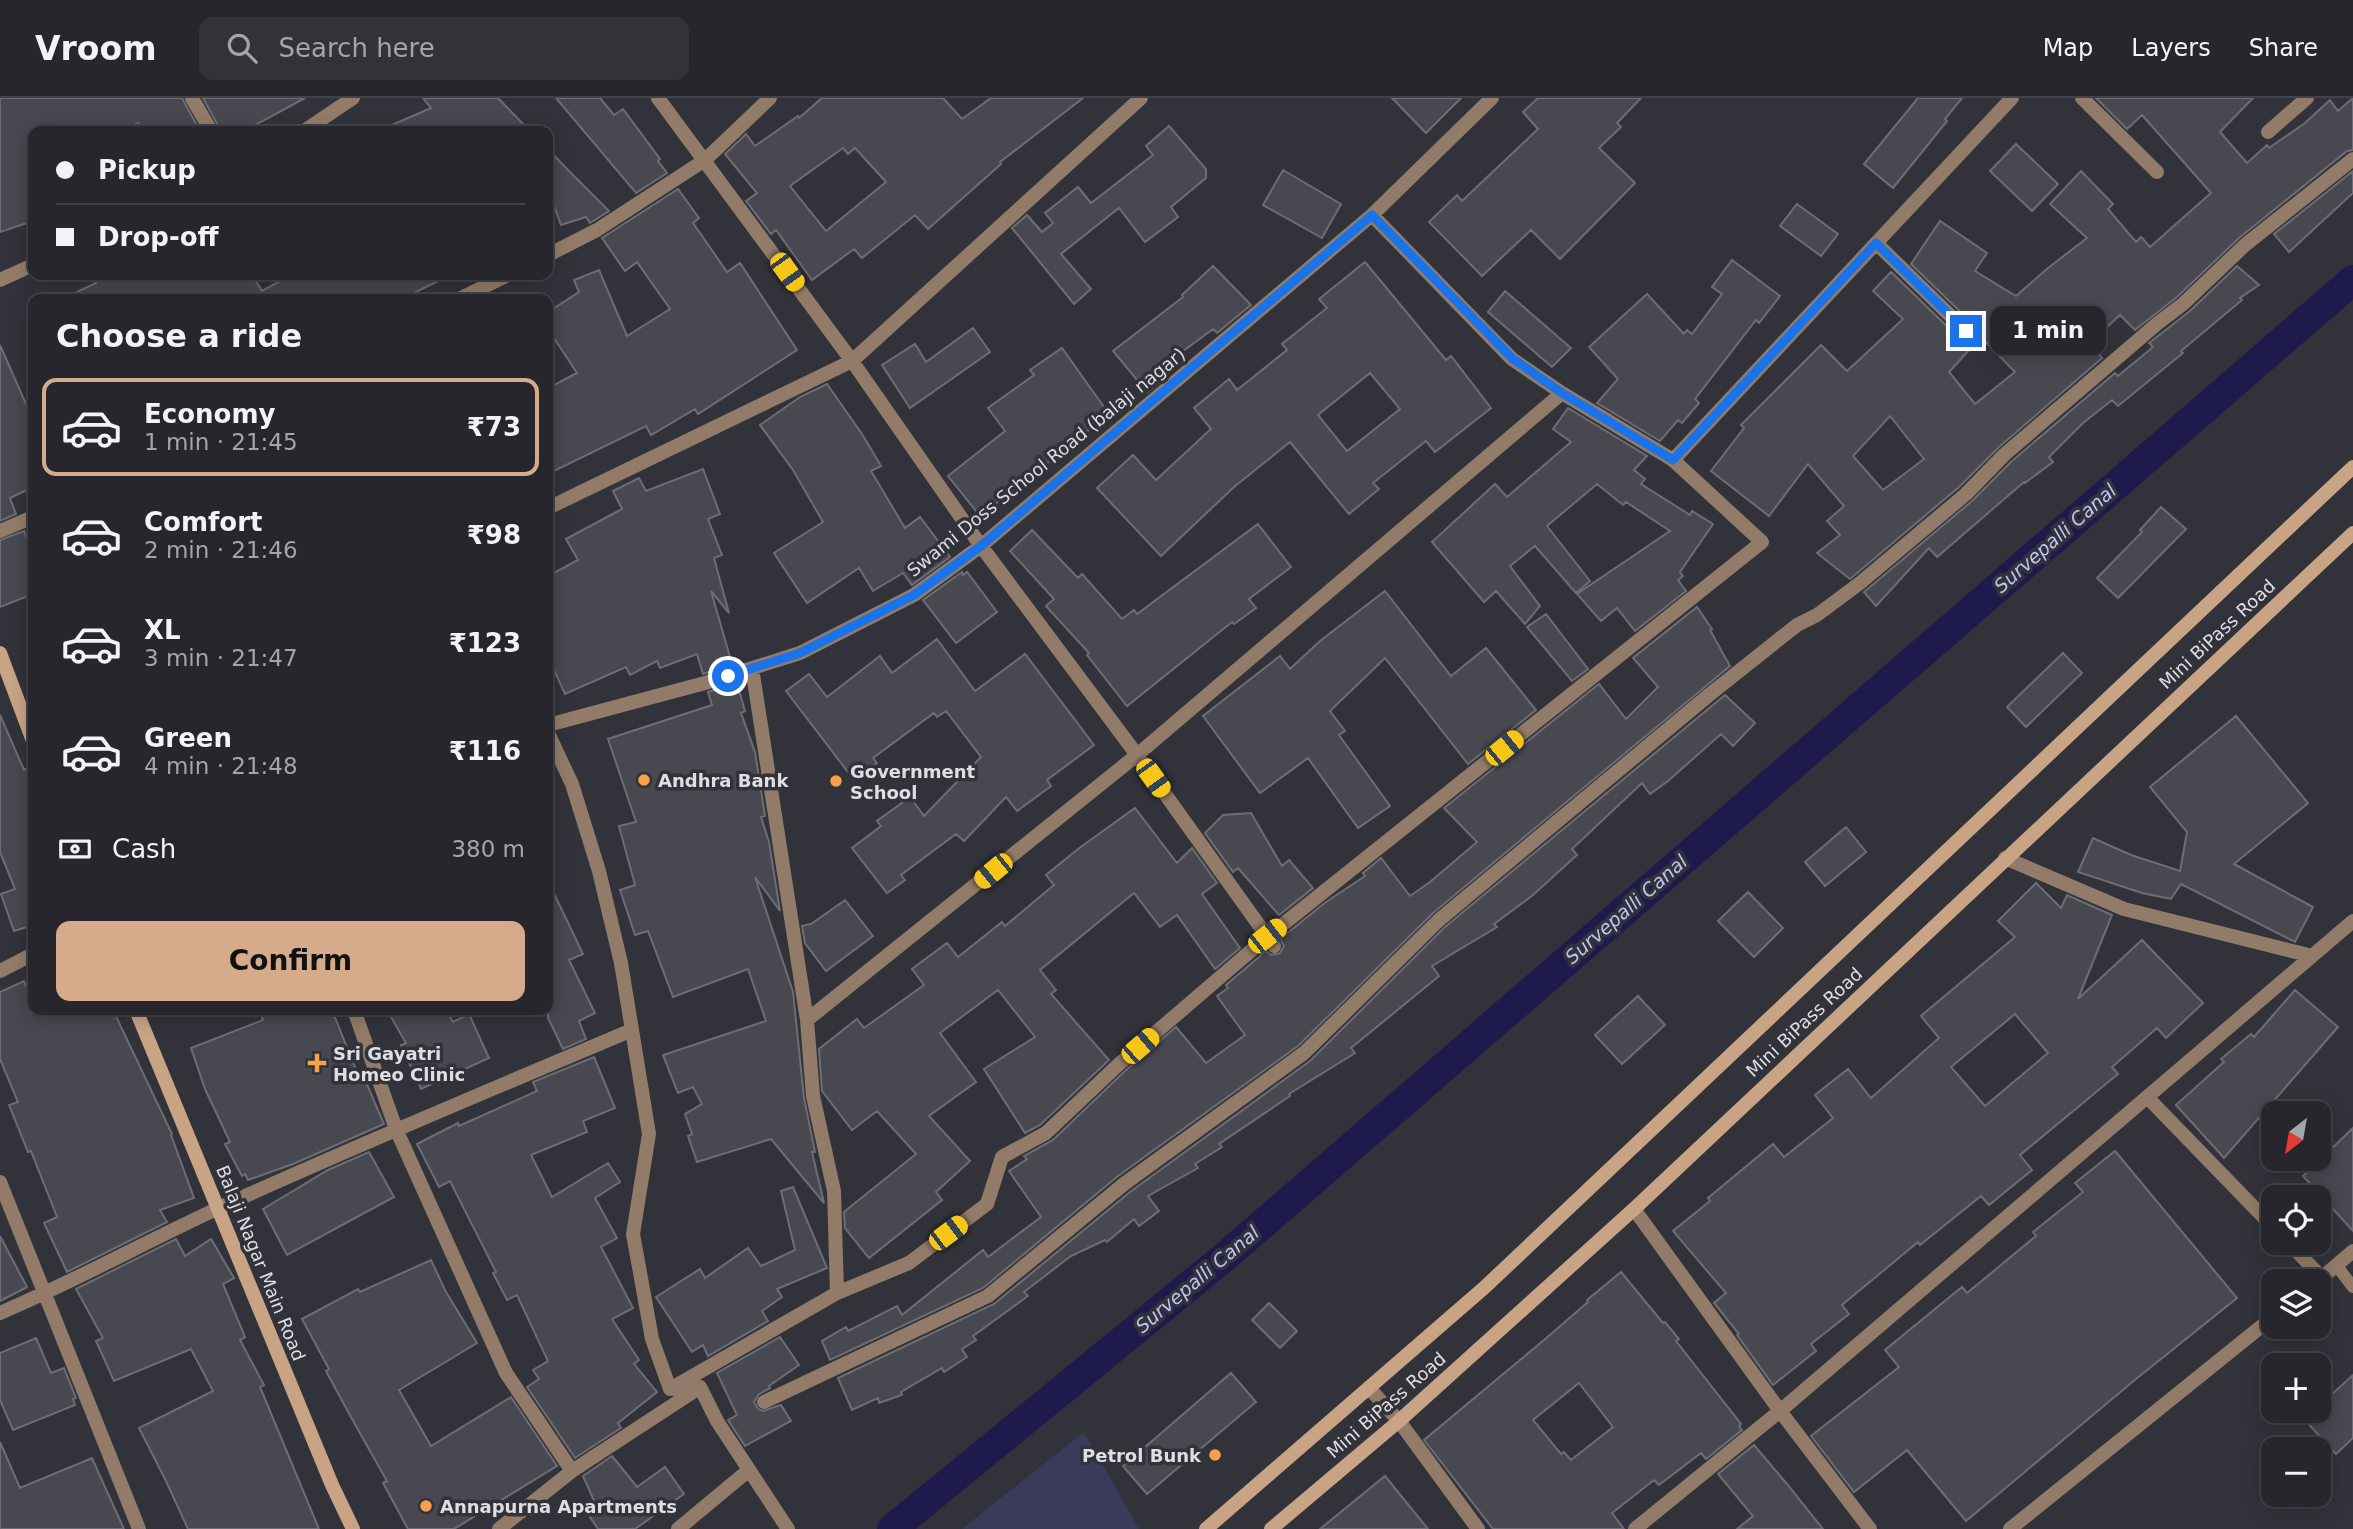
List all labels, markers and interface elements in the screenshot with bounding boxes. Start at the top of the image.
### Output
search box [199,17,689,80]
text: Vroom [35,29,157,68]
icon: search [223,29,261,67]
text: Search here [279,33,435,63]
text: Map [2043,34,2093,62]
text: Layers [2131,34,2211,62]
text: Share [2249,34,2318,62]
text: Pickup [98,155,196,185]
text: Drop-off [98,222,219,252]
car [767,249,808,295]
callout: 1 min [1990,306,2106,356]
route end [1950,315,1982,347]
text: Choose a ride [56,317,302,355]
text: 1 min [2012,317,2084,343]
street label: Swami Doss School Road (balaji nagar) [903,343,1189,581]
icon: car [60,396,123,459]
text: Economy [144,399,275,429]
text: ₹73 [467,412,521,442]
text: 1 min · 21:45 [144,429,298,455]
water label: Survepalli Canal [1990,479,2121,597]
icon: car [60,504,123,567]
text: Comfort [144,507,262,537]
text: ₹98 [467,520,521,550]
text: 2 min · 21:46 [144,537,298,563]
street label: Mini BiPass Road [2155,575,2279,693]
icon: car [60,612,123,675]
text: XL [144,615,181,645]
text: ₹123 [449,628,521,658]
text: 3 min · 21:47 [144,645,298,671]
route start [712,660,744,692]
icon: car [60,720,123,783]
text: Green [144,723,232,753]
car [1482,727,1527,769]
text: ₹116 [449,736,521,766]
text: 4 min · 21:48 [144,753,298,779]
car [1133,755,1174,801]
place label: Government School [850,761,976,803]
place label: Andhra Bank [658,770,789,791]
marker: Andhra Bank [636,772,652,788]
marker: Government School [828,773,844,789]
icon: cash [56,830,94,868]
text: Cash [112,834,176,864]
text: 380 m [451,836,525,862]
car [971,850,1016,892]
water label: Survepalli Canal [1561,850,1692,968]
car [1244,915,1291,957]
button: Confirm [56,921,525,1001]
street label: Mini BiPass Road [1742,963,1866,1081]
car [1118,1024,1163,1068]
place label: Sri Gayatri Homeo Clinic [333,1043,465,1085]
marker: Sri Gayatri Homeo Clinic [307,1053,327,1073]
north arrow [2261,1101,2331,1171]
map controls [2261,1101,2331,1507]
street label: Balaji Nagar Main Road [212,1162,310,1364]
button: locate [2261,1185,2331,1255]
car [925,1212,972,1254]
water label: Survepalli Canal [1131,1221,1264,1337]
button: layers [2261,1269,2331,1339]
street label: Mini BiPass Road [1322,1348,1450,1462]
button: + [2261,1353,2331,1423]
button: − [2261,1437,2331,1507]
place label: Petrol Bunk [1082,1445,1202,1466]
marker: Petrol Bunk [1207,1447,1223,1463]
place label: Annapurna Apartments [440,1496,677,1517]
marker: Annapurna Apartments [418,1498,434,1514]

